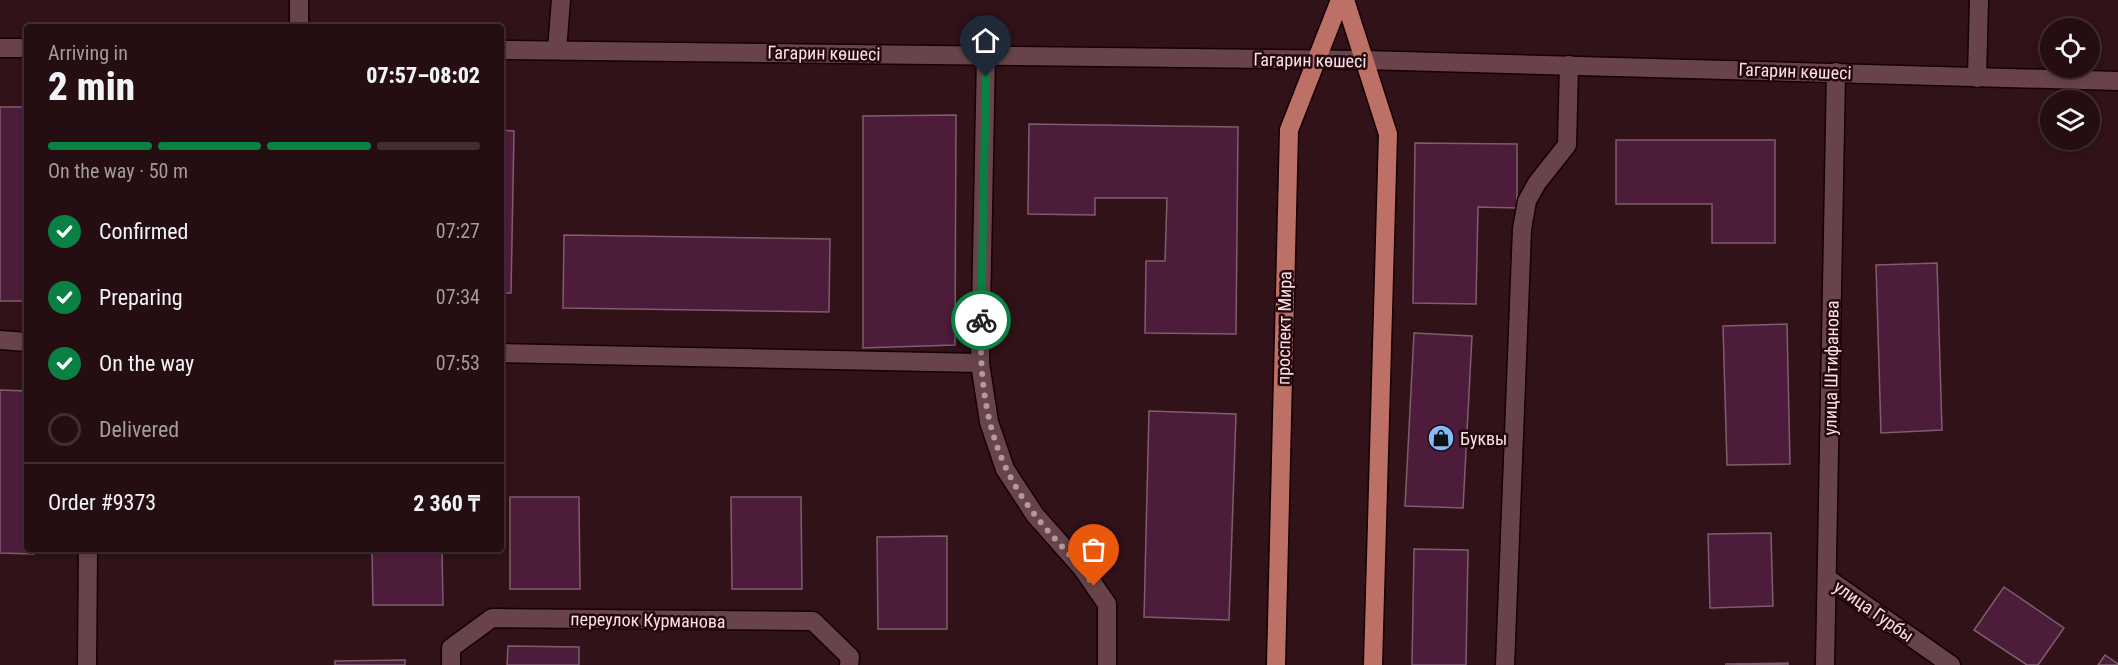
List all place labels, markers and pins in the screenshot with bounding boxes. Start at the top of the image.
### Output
pin [960,15,1011,77]
shop icon: Буквы [1426,423,1456,453]
place label: Буквы [1460,428,1507,449]
pin [1068,524,1119,586]

